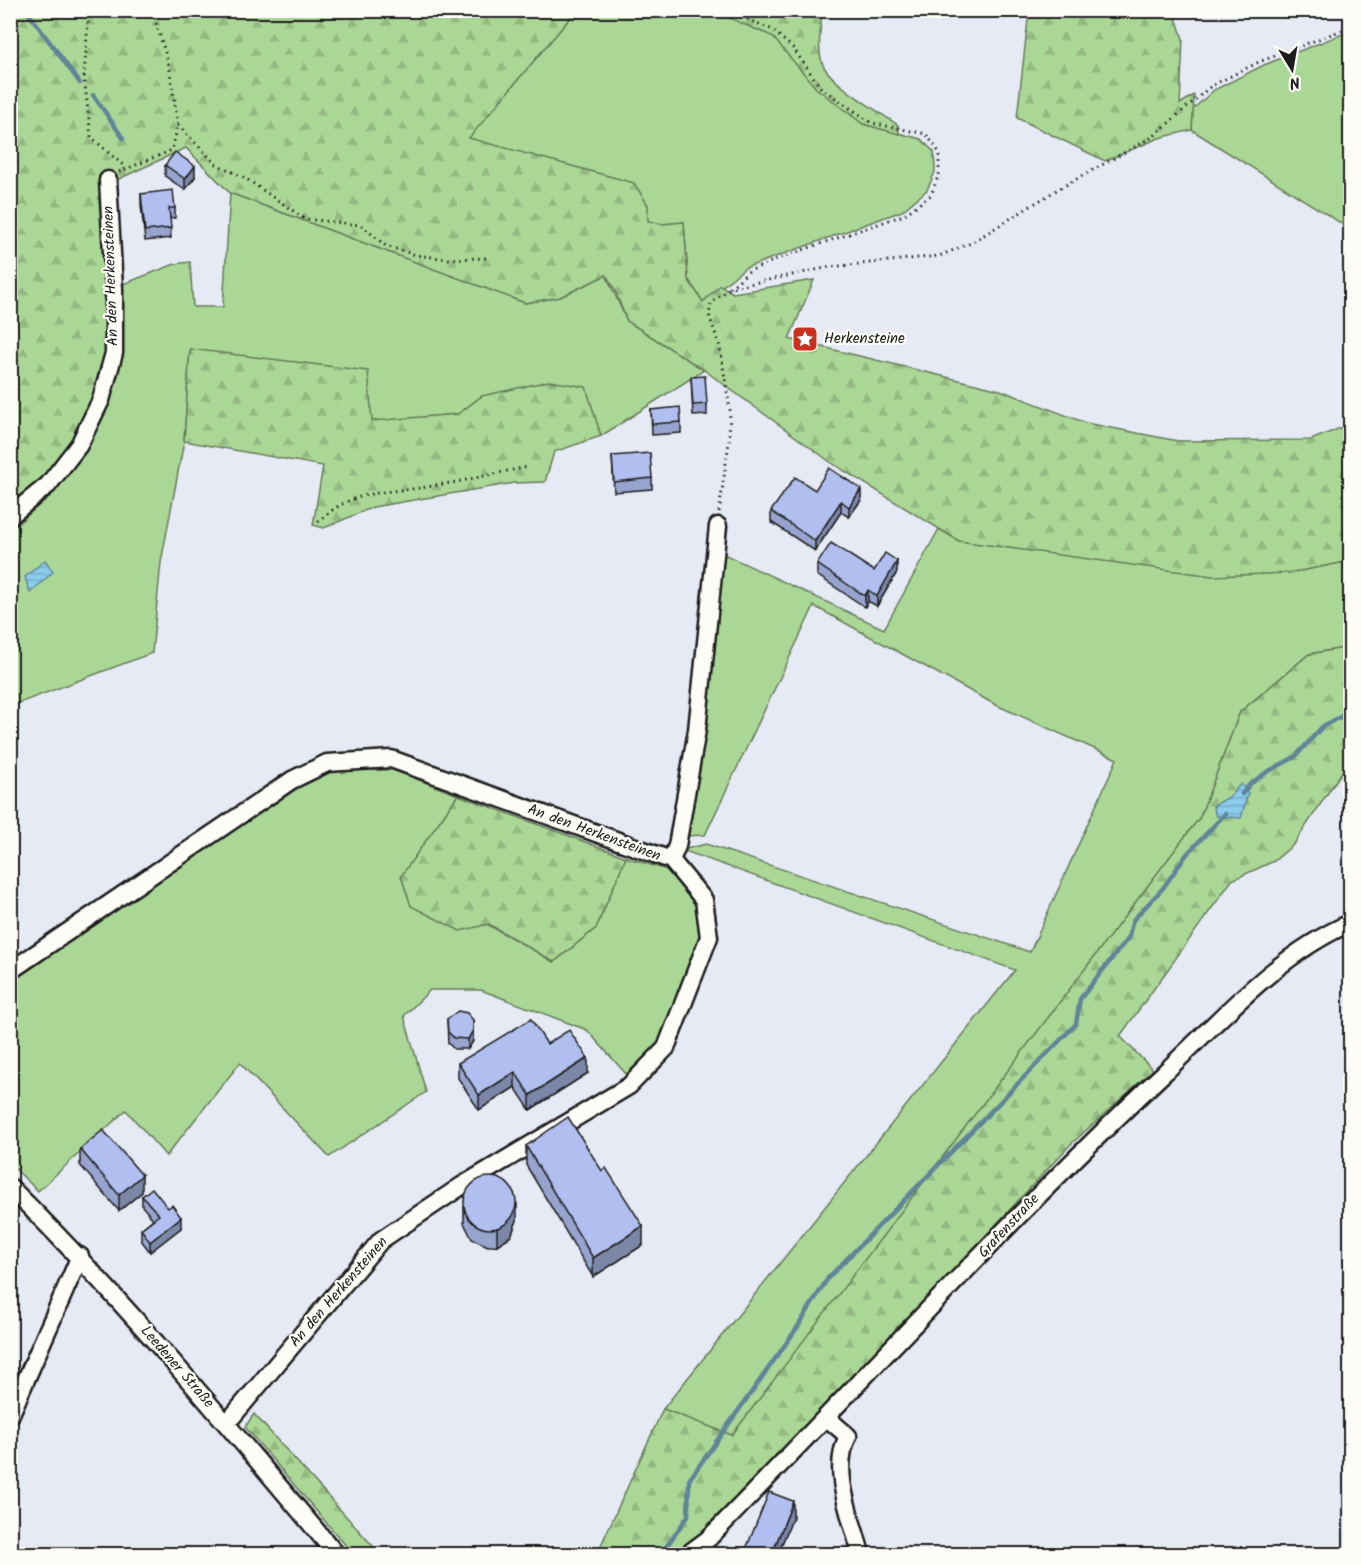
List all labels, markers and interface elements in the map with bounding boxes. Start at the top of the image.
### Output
north arrow [1262,39,1322,99]
text: N [1287,69,1302,95]
street label: An den Herkensteinen [97,206,125,346]
place icon: Herkensteine [790,324,820,354]
place label: Herkensteine [824,327,905,351]
street label: An den Herkensteinen [524,798,664,868]
street label: Grafenstraße [973,1188,1046,1264]
street label: An den Herkensteinen [284,1231,394,1353]
street label: Leedener Straße [134,1320,220,1414]

